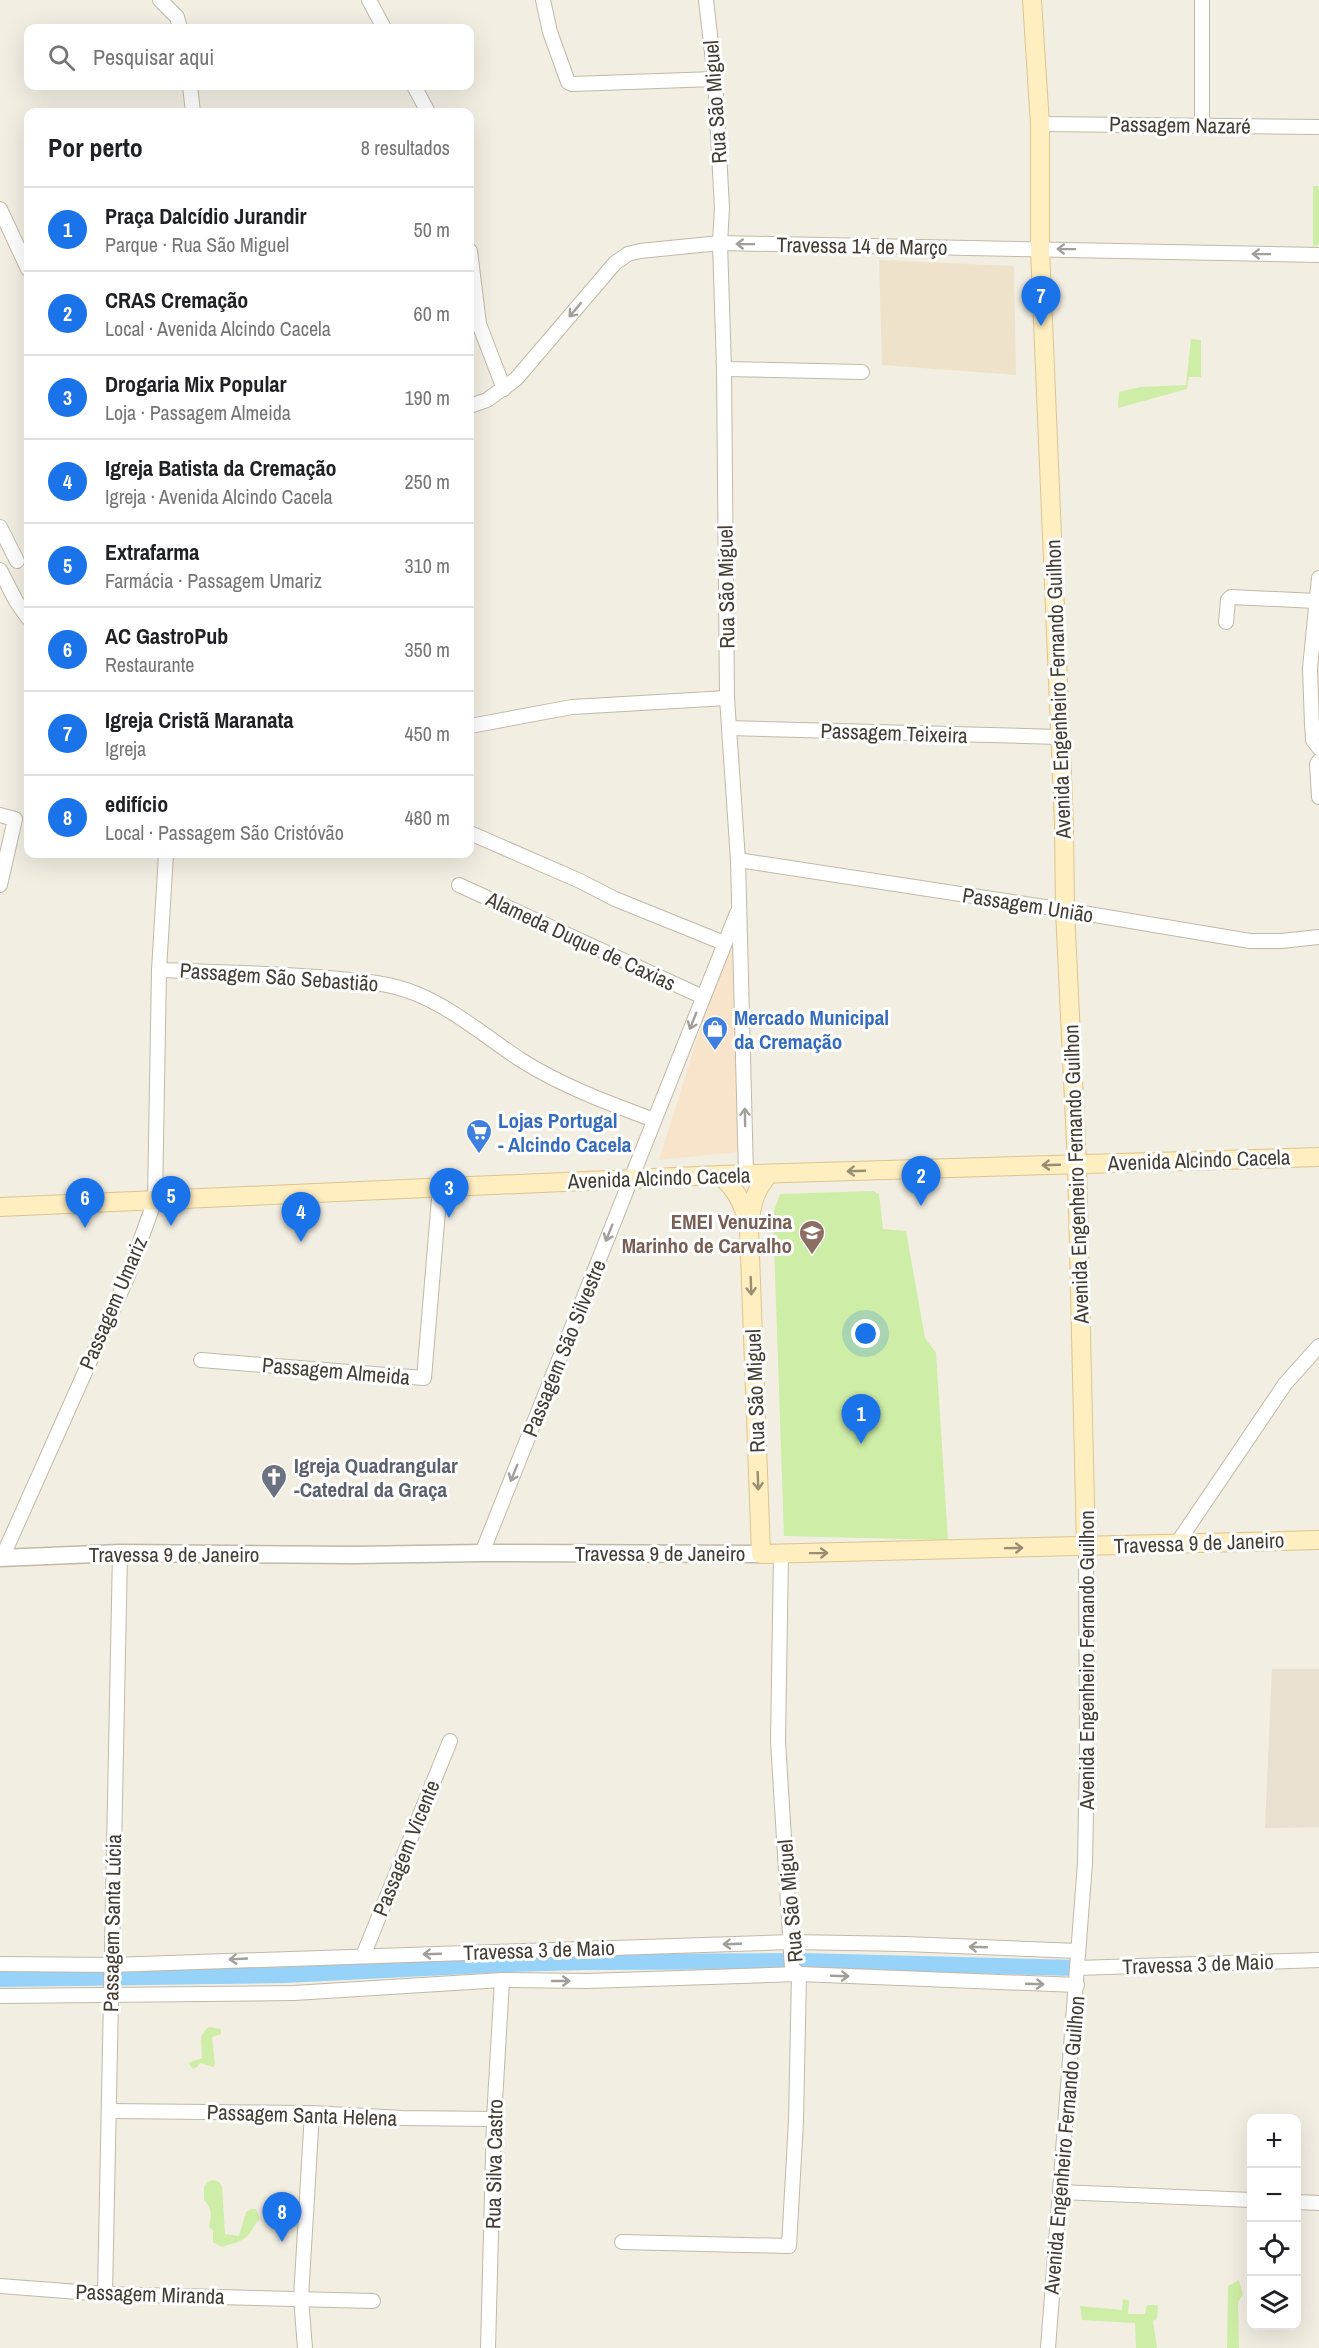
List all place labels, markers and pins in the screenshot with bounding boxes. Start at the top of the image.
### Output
pin: 7 [1022,276,1060,326]
place label: Mercado Municipal da Cremação [734,1003,889,1056]
shop icon: Mercado Municipal da Cremação [700,1014,730,1052]
place label: Lojas Portugal - Alcindo Cacela [498,1106,632,1159]
supermarket icon: Lojas Portugal - Alcindo Cacela [464,1117,494,1155]
pin: 2 [902,1156,940,1206]
pin: 3 [430,1168,468,1218]
pin: 5 [152,1176,190,1226]
pin: 6 [66,1178,104,1228]
pin: 4 [282,1192,320,1242]
place label: EMEI Venuzina Marinho de Carvalho [622,1207,792,1260]
school or university icon: EMEI Venuzina Marinho de Carvalho [797,1218,827,1256]
pin: 1 [842,1394,880,1444]
place label: Igreja Quadrangular -Catedral da Graça [294,1451,458,1504]
church icon: Igreja Quadrangular -Catedral da Graça [259,1462,289,1500]
pin: 8 [262,2192,302,2242]

